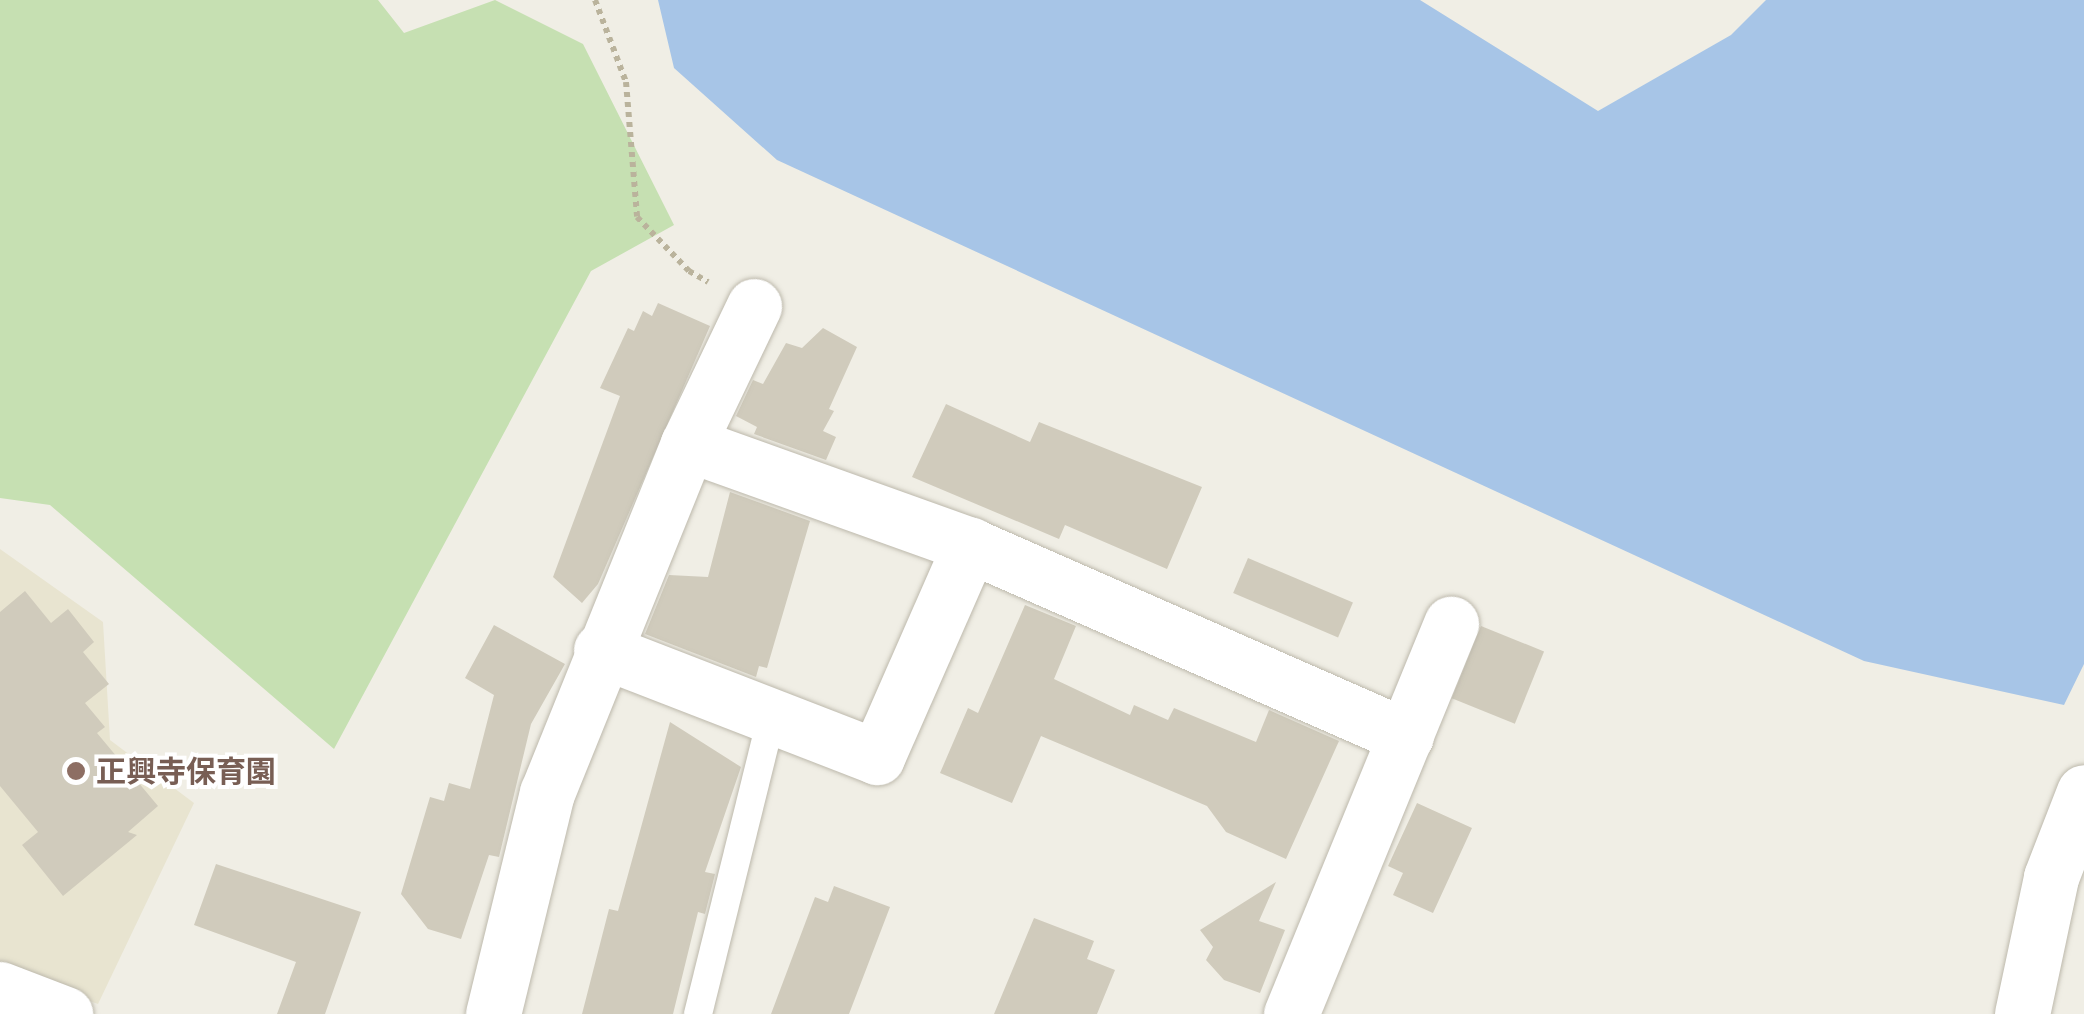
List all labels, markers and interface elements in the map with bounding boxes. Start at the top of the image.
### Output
place label: 正興寺保育園 [96,753,276,789]
marker: 正興寺保育園 [65,760,87,782]

